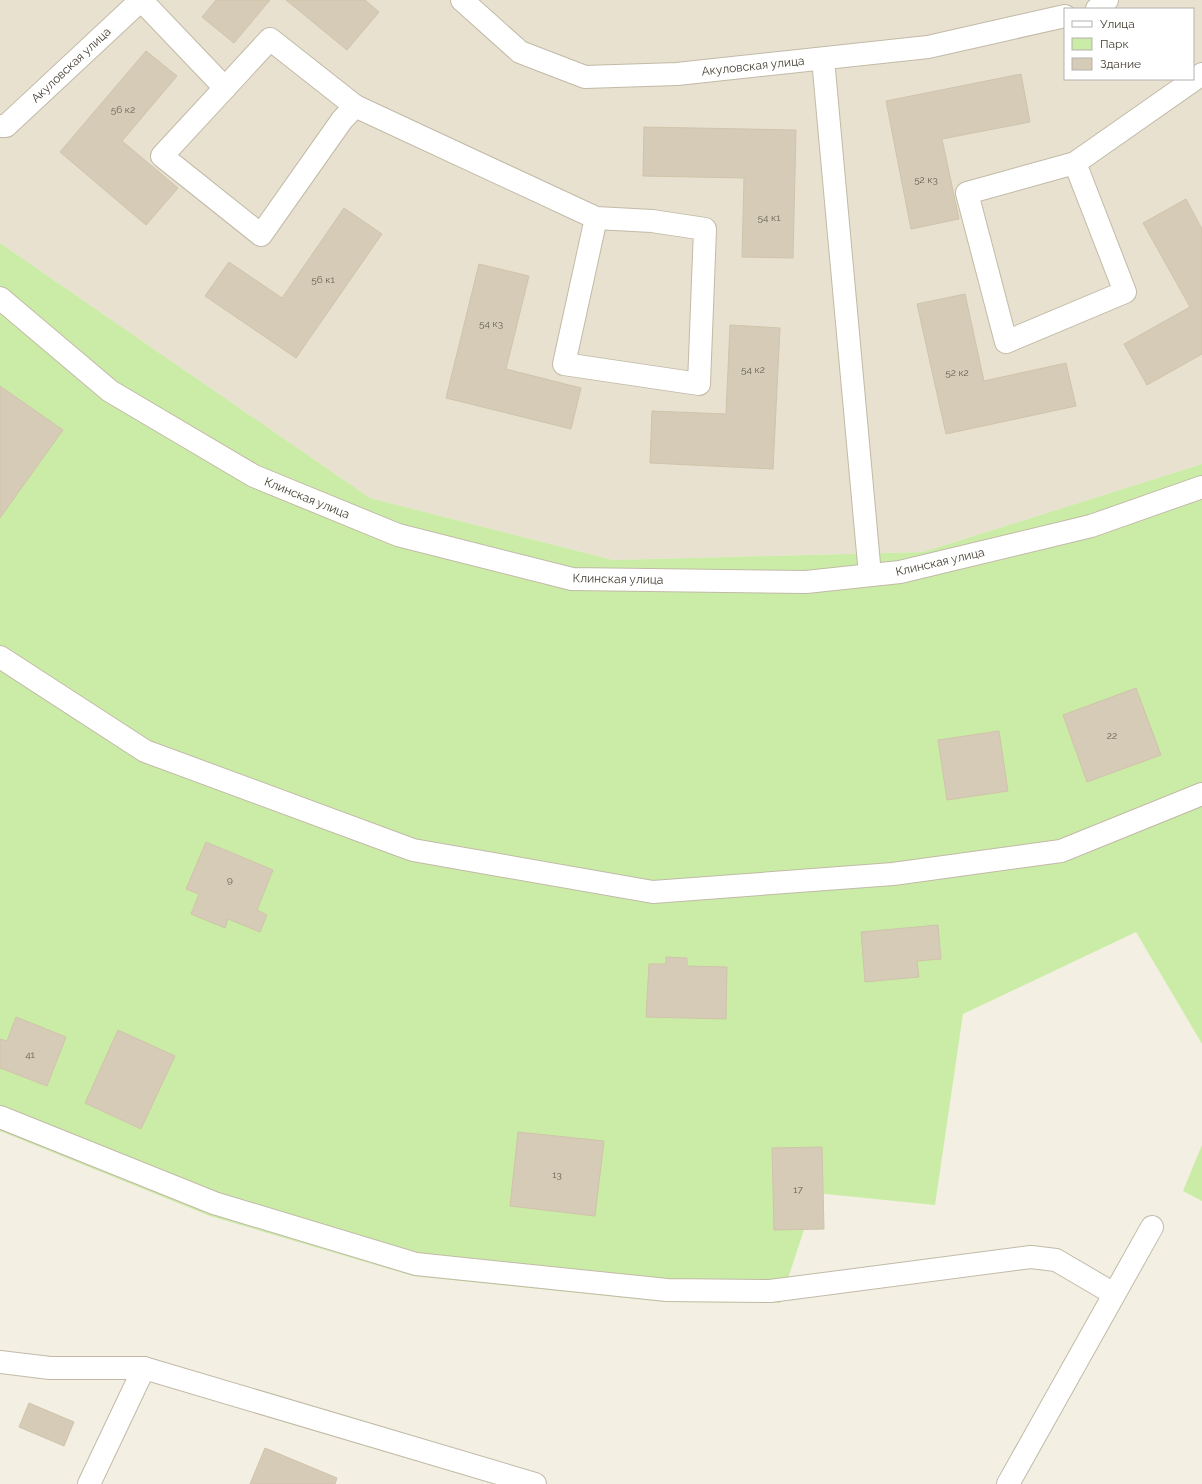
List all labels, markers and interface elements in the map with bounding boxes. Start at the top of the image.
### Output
legend [1064,8,1194,80]
text: Улица [1100,17,1135,31]
street label: Акуловская улица [28,25,114,105]
text: Парк [1100,37,1129,51]
street label: Акуловская улица [701,54,805,78]
text: Здание [1100,57,1141,71]
house number: 56 к2 [111,104,135,115]
house number: 52 к3 [914,174,938,185]
house number: 54 к1 [758,212,781,223]
house number: 56 к1 [311,274,335,285]
house number: 54 к3 [479,318,503,329]
house number: 54 к2 [741,364,765,375]
house number: 52 к2 [945,367,969,378]
street label: Клинская улица [262,475,352,521]
street label: Клинская улица [894,545,986,579]
street label: Клинская улица [572,571,664,587]
house number: 22 [1107,730,1117,741]
house number: 9 [227,874,233,885]
house number: 41 [25,1049,36,1060]
house number: 13 [552,1169,562,1180]
house number: 17 [793,1184,803,1195]

